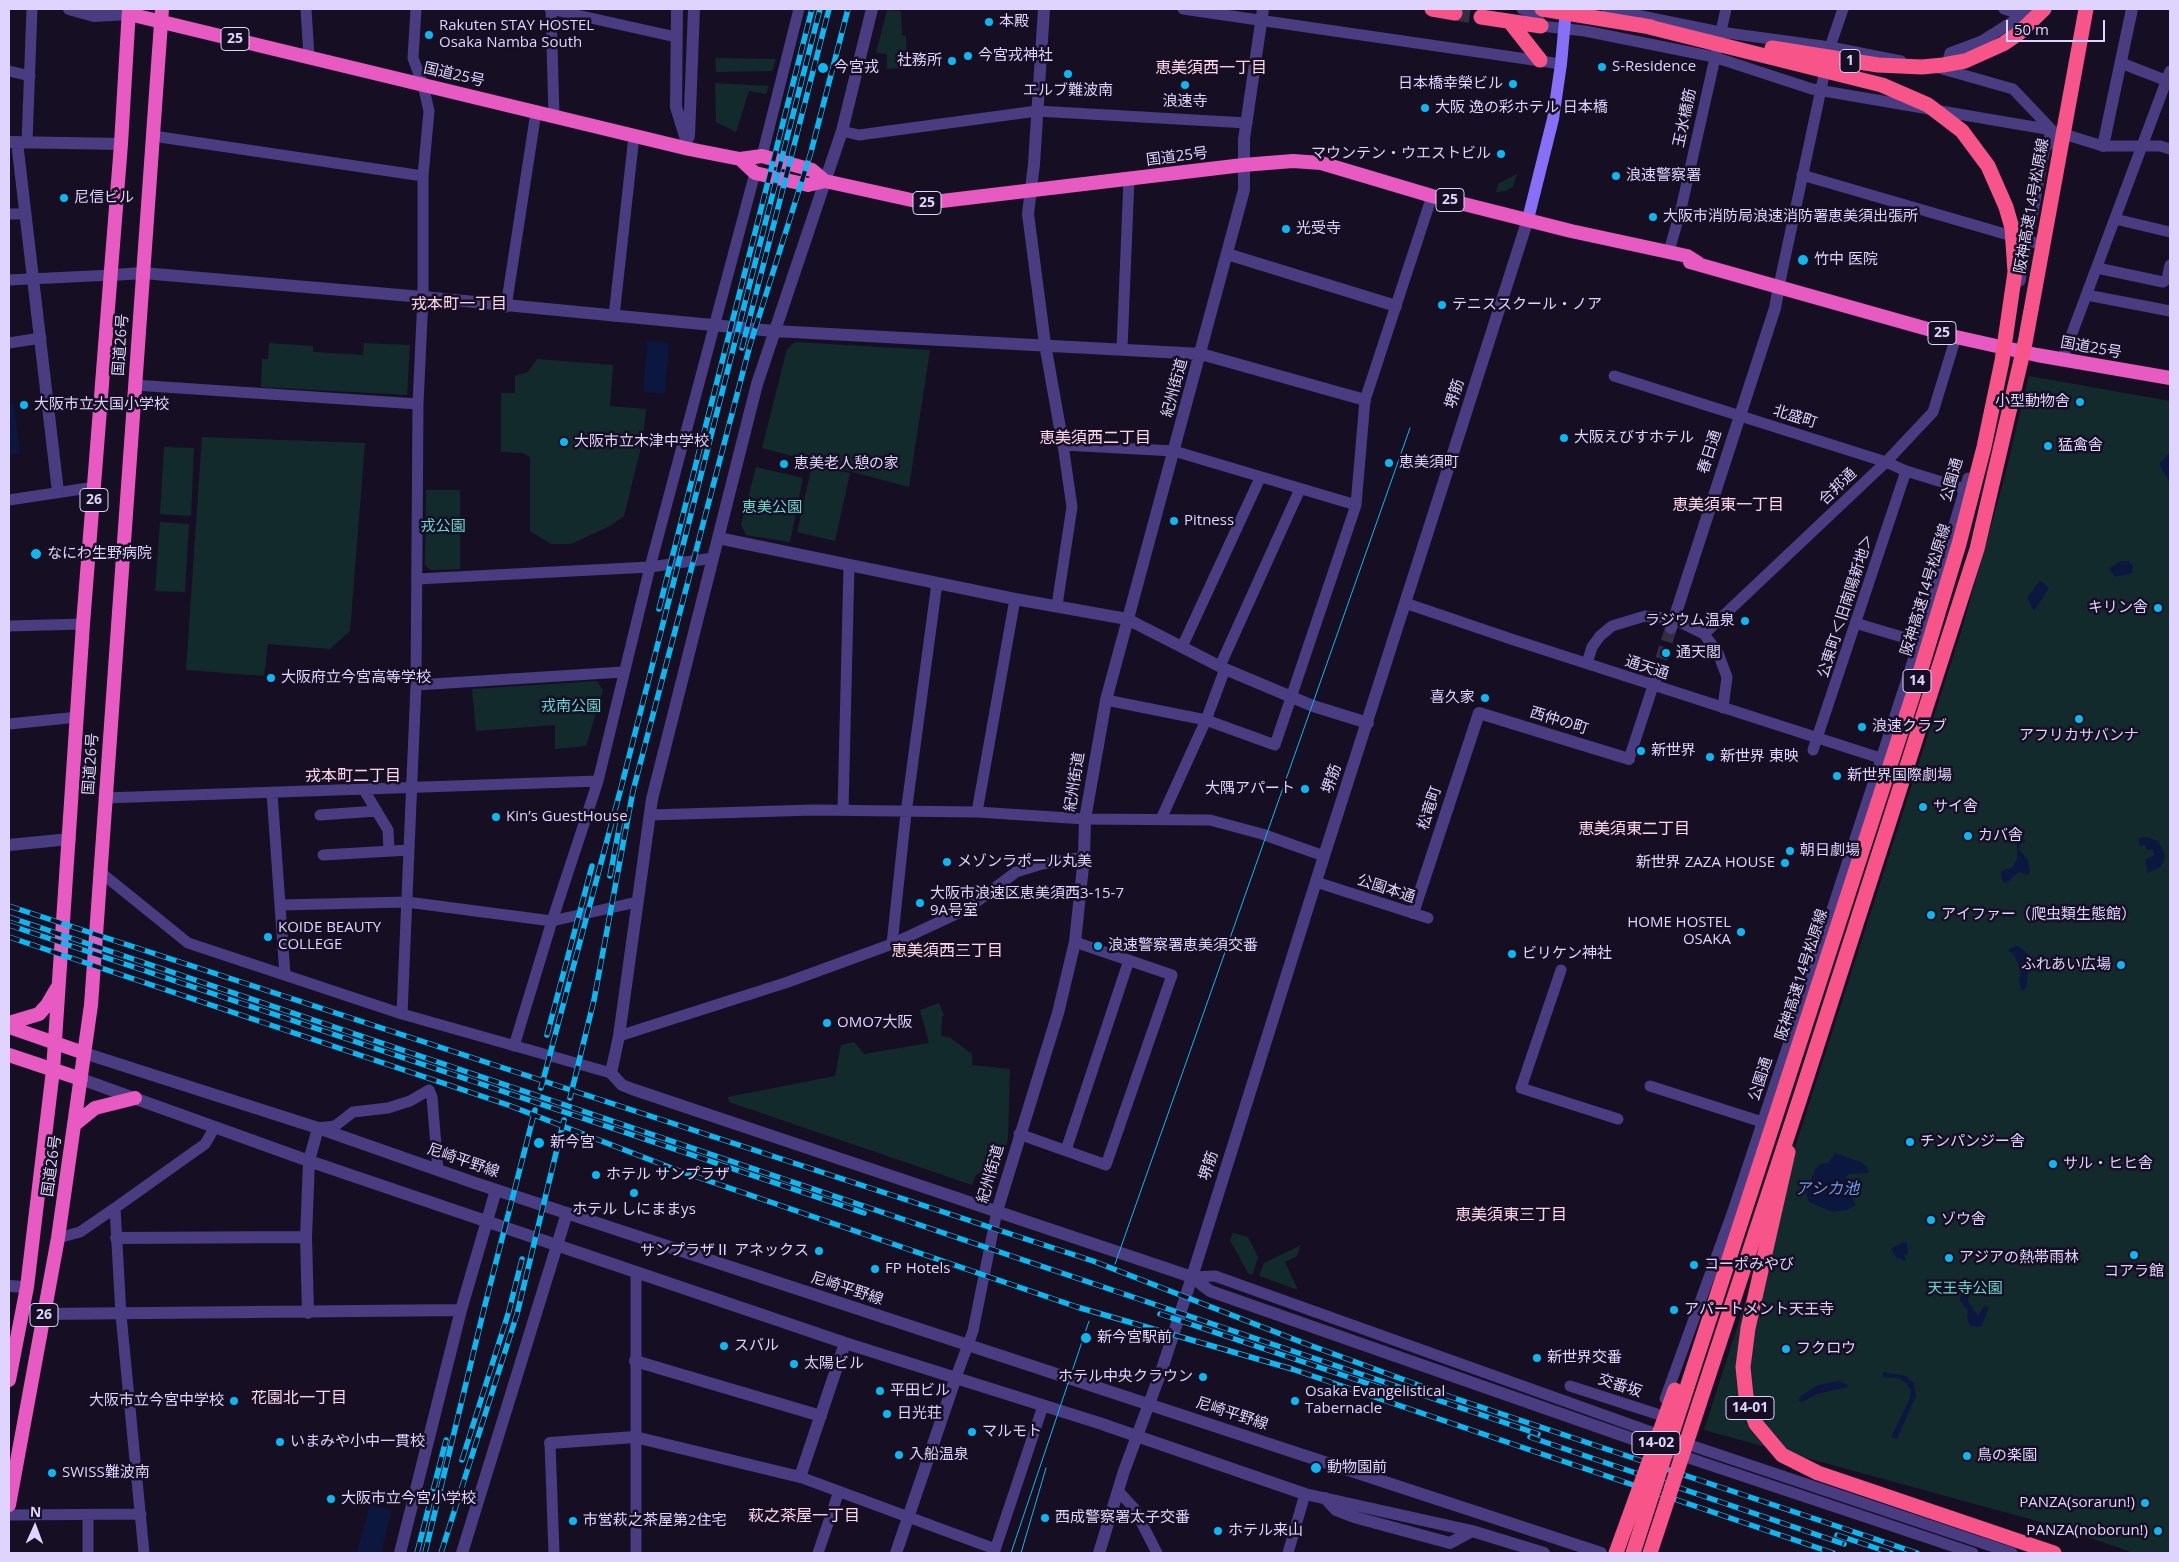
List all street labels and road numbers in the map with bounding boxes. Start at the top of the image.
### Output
road number: 25 [221,28,249,50]
road number: 1 [1840,49,1860,72]
street label: 国道25号 [422,59,486,91]
street label: 玉水橋筋 [1670,87,1700,149]
street label: 阪神高速14号松原線 [2011,137,2053,275]
street label: 国道25号 [1145,144,1209,170]
road number: 25 [1436,188,1464,212]
road number: 25 [913,192,941,214]
street label: 国道26号 [110,313,132,377]
road number: 25 [1928,322,1956,344]
street label: 国道25号 [2059,334,2123,362]
street label: 紀州街道 [1159,357,1191,419]
street label: 堺筋 [1442,377,1468,411]
street label: 北盛町 [1771,402,1819,432]
street label: 春日通 [1694,428,1726,476]
street label: 公園通 [1937,456,1967,504]
street label: 合邦通 [1816,465,1860,509]
road number: 26 [80,488,108,512]
street label: 阪神高速14号松原線 [1897,522,1955,658]
street label: 公東町＜旧南陽新地＞ [1814,532,1878,680]
street label: 通天通 [1623,652,1671,684]
road number: 14 [1903,669,1931,692]
street label: 西仲の町 [1528,704,1590,738]
street label: 国道26号 [80,732,102,796]
street label: 紀州街道 [1061,751,1089,813]
street label: 堺筋 [1319,762,1345,796]
street label: 松竜町 [1414,784,1446,832]
street label: 公園本通 [1355,871,1417,907]
street label: 阪神高速14号松原線 [1772,907,1832,1043]
street label: 公園通 [1745,1055,1777,1103]
street label: 国道26号 [39,1134,65,1198]
street label: 尼崎平野線 [425,1140,501,1182]
street label: 紀州街道 [974,1143,1008,1205]
street label: 堺筋 [1196,1149,1222,1183]
street label: 尼崎平野線 [809,1269,885,1309]
road number: 26 [30,1304,58,1326]
street label: 交番坂 [1596,1370,1644,1402]
street label: 尼崎平野線 [1194,1394,1270,1434]
road number: 14-01 [1726,1396,1774,1420]
road number: 14-02 [1632,1432,1680,1455]

